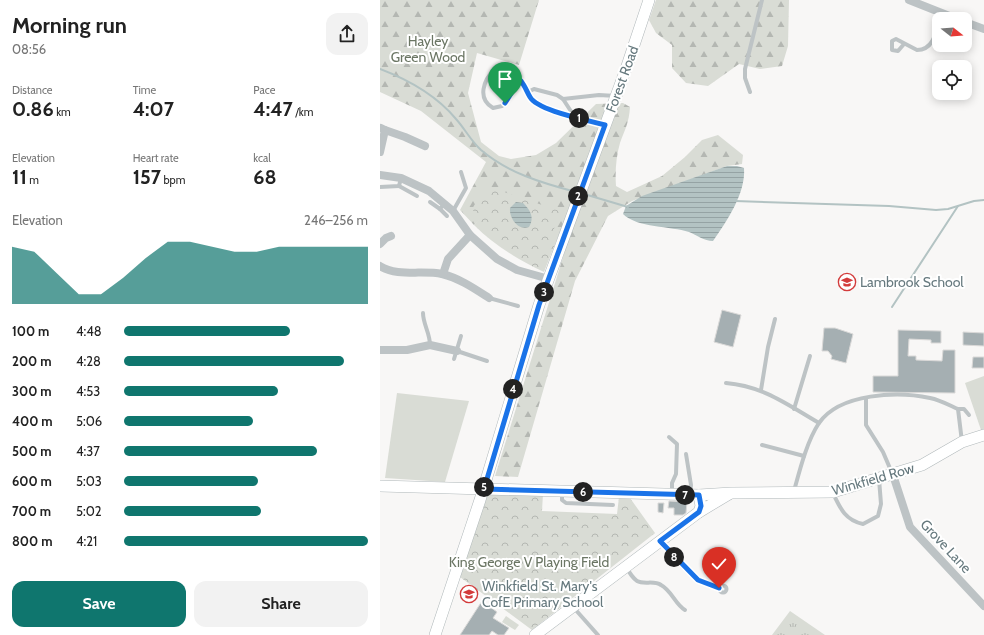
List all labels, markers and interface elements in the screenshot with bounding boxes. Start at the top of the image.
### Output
text: Morning run [12,12,127,39]
north arrow [932,12,972,52]
map controls [932,12,972,100]
button: share [326,13,368,55]
park label: Hayley Green Wood [391,32,465,66]
text: 08:56 [12,41,46,57]
street label: Forest Road [602,43,642,115]
button: locate [932,60,972,100]
pin [488,62,522,103]
icon: arrive [494,68,516,90]
text: Distance [12,83,53,97]
text: Time [133,83,156,97]
text: Pace [253,83,275,97]
text: 0.86 [12,97,54,121]
text: 4:07 [133,97,174,121]
text: 4:47 [253,97,293,121]
text: km [54,105,71,119]
text: /km [293,105,313,119]
pin: 1 [569,108,589,128]
text: 1 [577,111,581,125]
text: Elevation [12,151,55,165]
text: Heart rate [133,151,179,165]
text: kcal [253,151,271,165]
text: 11 [12,165,27,189]
text: 157 [133,165,161,189]
text: 68 [253,165,277,189]
text: m [27,173,39,187]
text: bpm [161,173,185,187]
pin: 2 [568,186,588,206]
text: 2 [575,189,581,203]
text: Elevation [12,212,63,228]
text: 246–256 m [304,212,368,228]
school or university icon: Lambrook School [837,272,857,292]
place label: Lambrook School [860,273,964,291]
pin: 3 [534,282,554,302]
text: 3 [541,285,547,299]
text: 100 m [12,323,49,339]
text: 4:48 [76,323,102,339]
text: 200 m [12,353,51,369]
text: 4:28 [76,353,101,369]
pin: 4 [503,379,523,399]
text: 4 [510,382,516,396]
text: 300 m [12,383,52,399]
text: 4:53 [76,383,100,399]
text: 400 m [12,413,53,429]
text: 5:06 [76,413,102,429]
text: 500 m [12,443,52,459]
text: 4:37 [76,443,100,459]
street label: Winkfield Row [830,459,916,499]
text: 600 m [12,473,52,489]
text: 5:03 [76,473,102,489]
pin: 5 [474,477,494,497]
text: 5 [481,480,487,494]
pin: 6 [573,482,593,502]
text: 6 [580,485,586,499]
pin: 7 [675,485,695,505]
text: 7 [682,488,688,502]
text: 700 m [12,503,51,519]
text: 5:02 [76,503,102,519]
street label: Grove Lane [917,515,975,577]
text: 800 m [12,533,52,549]
text: 4:21 [76,533,97,549]
pin: 8 [664,547,684,567]
pin [702,547,736,588]
text: 8 [671,550,677,564]
park label: King George V Playing Field [449,553,609,571]
icon: check [708,553,730,575]
place label: Winkfield St. Mary's CofE Primary School [482,577,604,611]
button: Save [12,581,186,627]
button: Share [194,581,368,627]
school or university icon: Winkfield St. Mary's CofE Primary School [459,584,479,604]

